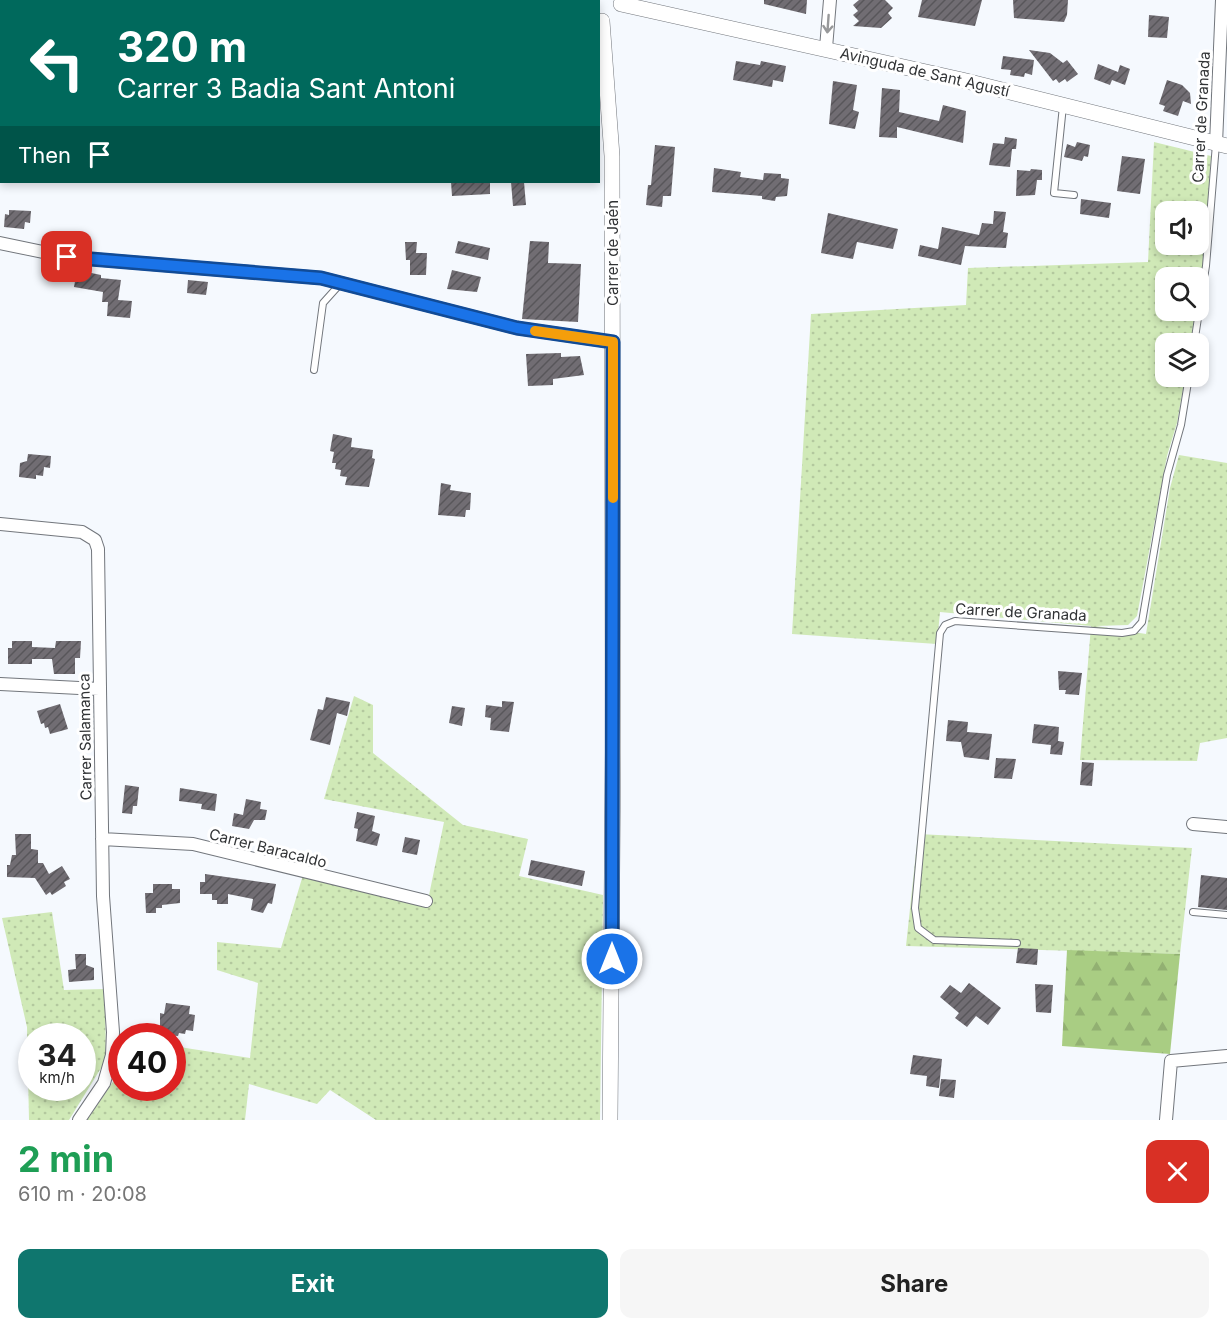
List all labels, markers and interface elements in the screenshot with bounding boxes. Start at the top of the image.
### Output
one-way arrow [822,14,833,34]
text: 320 m [117,21,247,72]
icon: left [18,24,96,102]
street label: Avinguda de Sant Agustí [838,43,1012,101]
street label: Carrer de Granada [1188,51,1214,183]
text: Carrer 3 Badia Sant Antoni [117,72,455,105]
icon: arrive [83,138,116,171]
text: Then [18,142,71,168]
street label: Carrer de Jaén [603,200,622,306]
map controls [1155,201,1209,387]
button: sound [1155,201,1209,255]
pin [41,231,92,282]
icon: arrive [50,240,83,273]
button: search [1155,267,1209,321]
button: layers [1155,333,1209,387]
street label: Carrer de Granada [955,599,1087,625]
street label: Carrer Salamanca [74,673,96,801]
street label: Carrer Baracaldo [207,824,329,872]
position arrow [580,927,644,991]
speed limit sign: 40 [108,1023,186,1101]
text: 34 [37,1037,77,1073]
text: km/h [39,1068,75,1087]
text: 2 min [18,1137,114,1181]
button: close [1146,1140,1209,1203]
text: 610 m · 20:08 [18,1182,147,1206]
button: Exit [18,1249,608,1318]
button: Share [620,1249,1209,1318]

